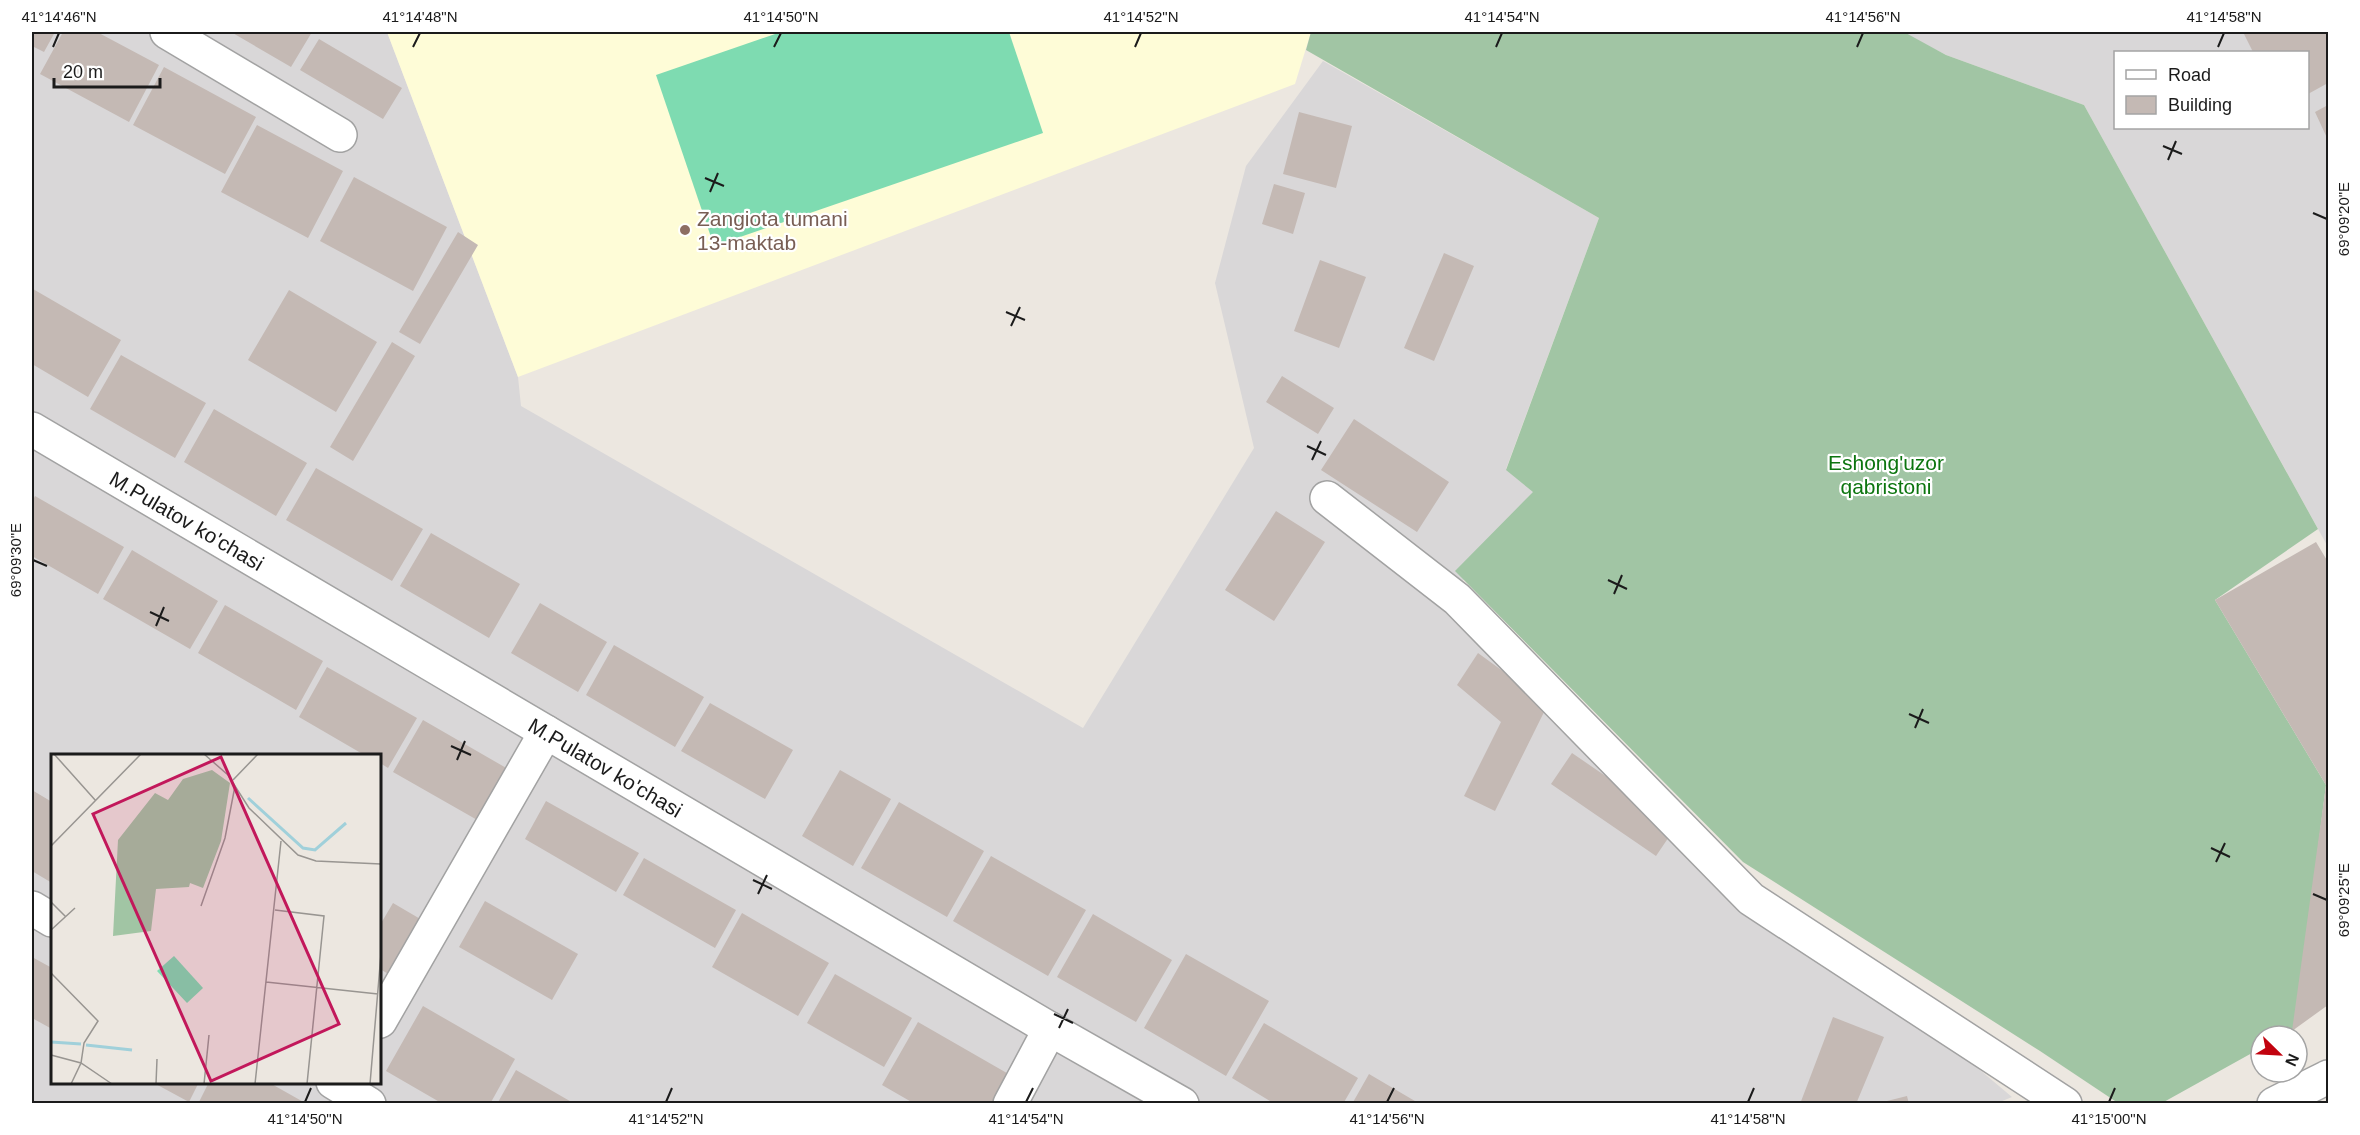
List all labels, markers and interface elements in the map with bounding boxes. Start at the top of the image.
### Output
text: 41°14'46"N [21,8,97,25]
text: 41°14'48"N [382,8,458,25]
text: 41°14'50"N [743,8,819,25]
text: 41°14'52"N [1103,8,1179,25]
text: 41°14'54"N [1464,8,1540,25]
text: 41°14'56"N [1825,8,1901,25]
text: 41°14'58"N [2186,8,2262,25]
scale bar [54,51,160,89]
legend [2114,51,2309,129]
text: 20 m [63,62,103,82]
text: Road [2168,65,2211,85]
text: Building [2168,95,2232,115]
text: 69°09'20"E [2335,182,2352,256]
place label: Zangiota tumani 13-maktab [697,207,848,254]
marker: Zangiota tumani 13-maktab [678,223,692,237]
park label: Eshong'uzor qabristoni [1828,451,1944,498]
street label: M.Pulatov ko'chasi [106,466,268,575]
text: 69°09'30"E [7,523,24,597]
street label: M.Pulatov ko'chasi [525,713,687,821]
inset map [51,754,381,1084]
text: 69°09'25"E [2335,863,2352,937]
north arrow [2249,1024,2309,1084]
text: N [2282,1051,2302,1069]
text: 41°14'50"N [267,1110,343,1127]
text: 41°14'52"N [628,1110,704,1127]
text: 41°14'54"N [988,1110,1064,1127]
text: 41°14'56"N [1349,1110,1425,1127]
text: 41°14'58"N [1710,1110,1786,1127]
text: 41°15'00"N [2071,1110,2147,1127]

